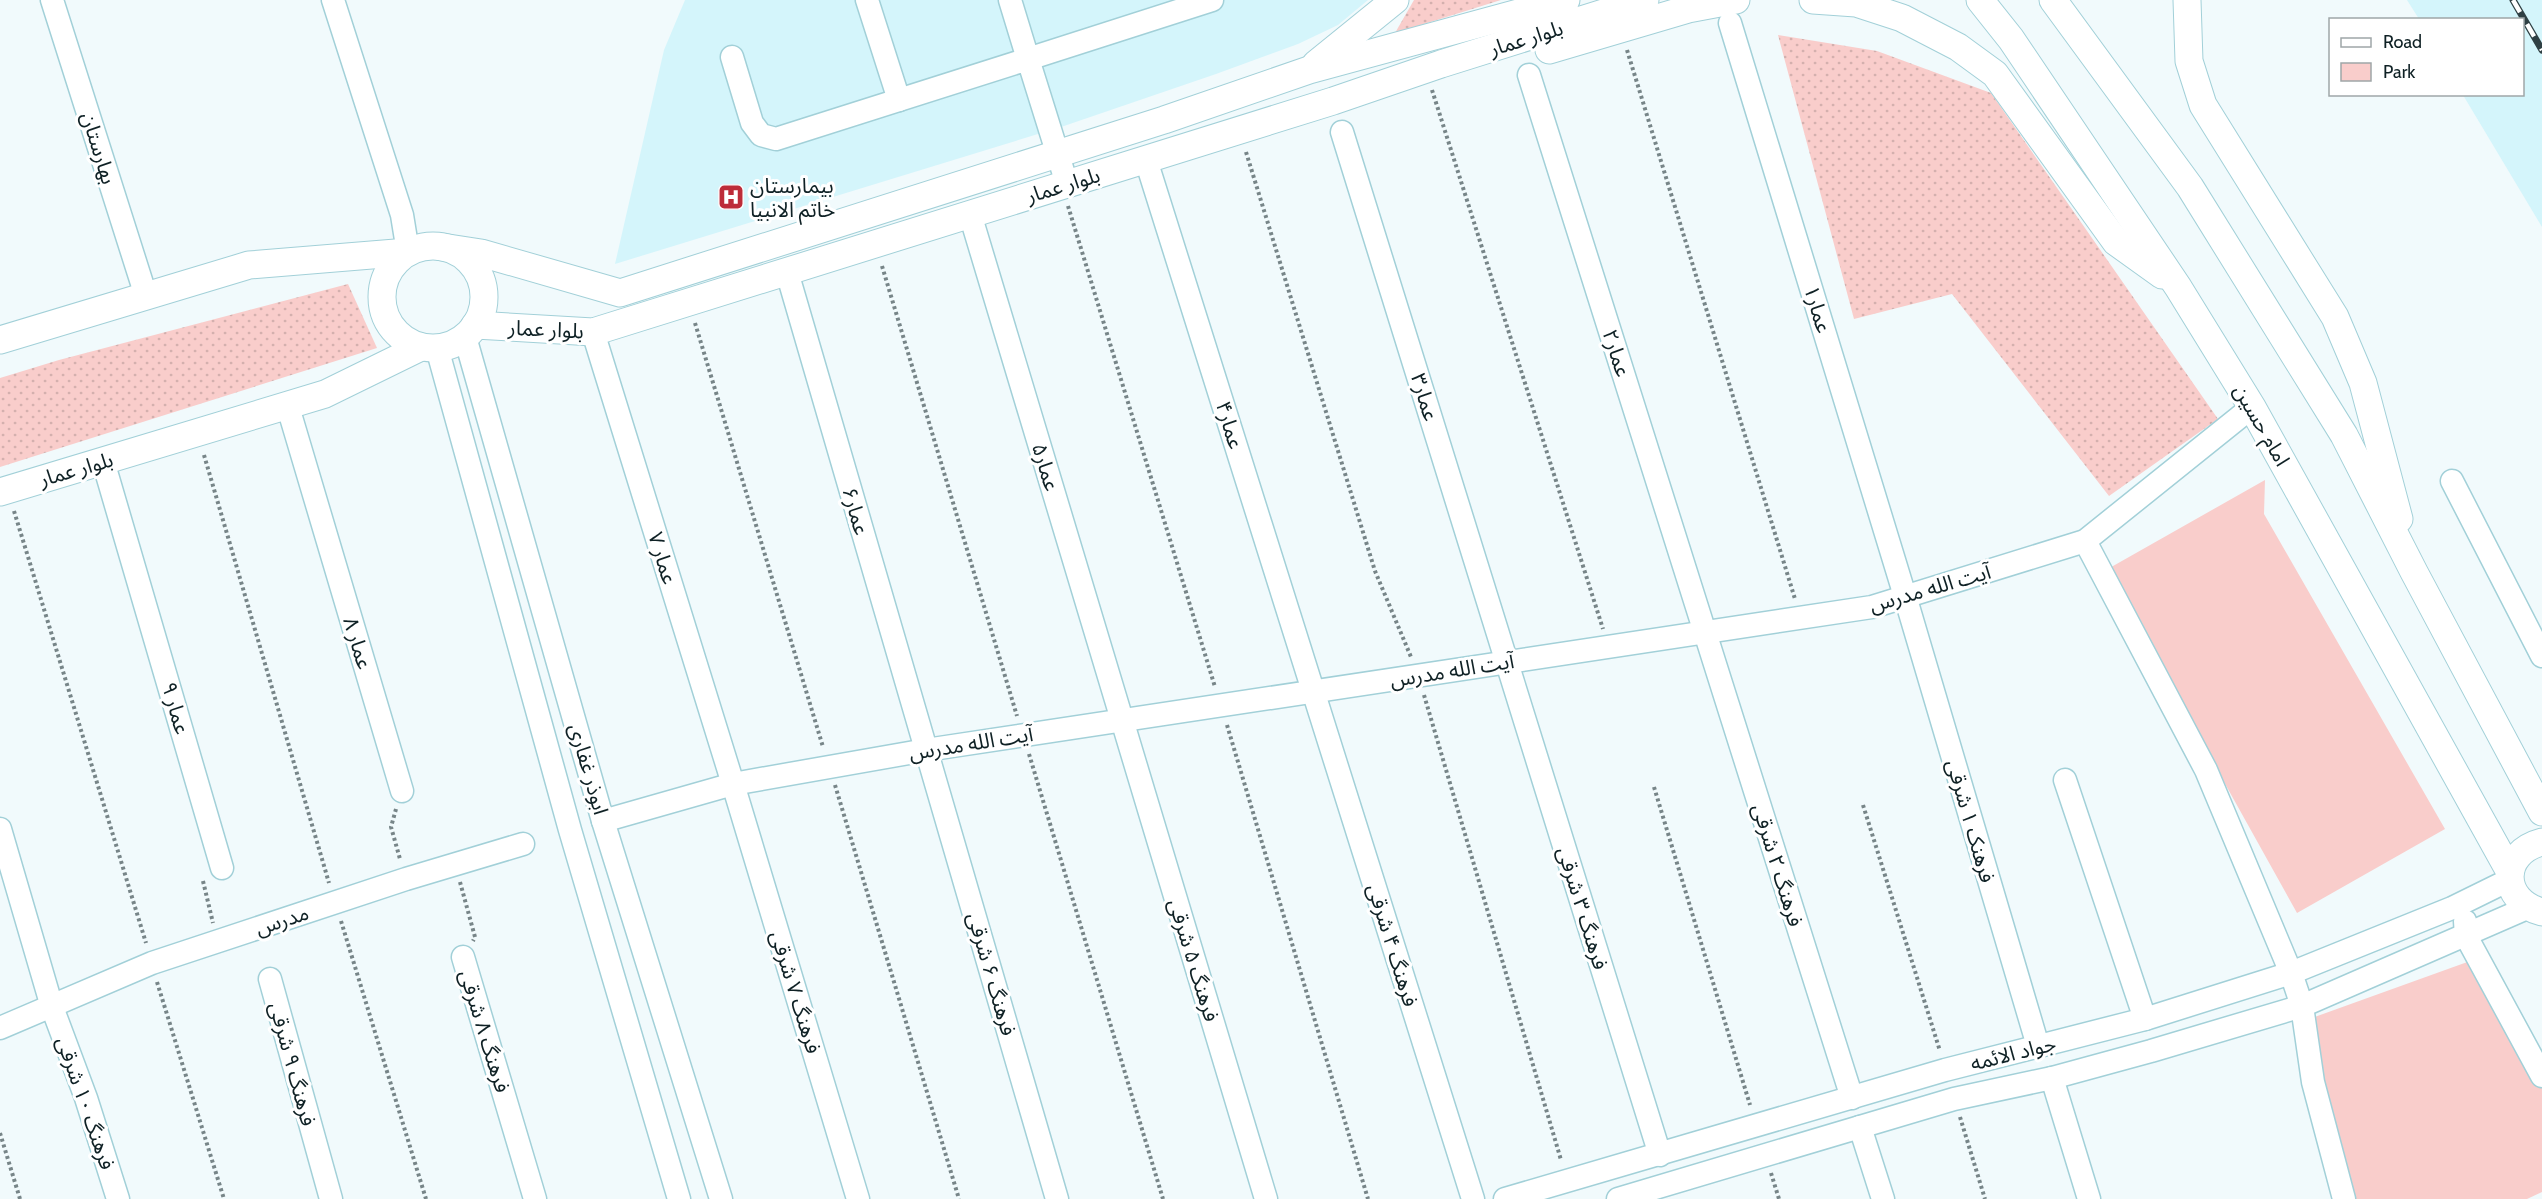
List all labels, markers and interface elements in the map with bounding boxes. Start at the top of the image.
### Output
street label: بلوار عمار [1485,15,1566,61]
legend [2329,18,2524,96]
text: Road [2383,31,2422,53]
text: Park [2383,61,2416,83]
street label: بهارستان [76,109,122,187]
street label: بلوار عمار [1022,162,1103,208]
place label: بیمارستان خاتم الانبیا [750,173,835,225]
hospital icon: بیمارستان خاتم الانبیا [716,182,746,212]
street label: عمار۱ [1799,282,1837,336]
street label: بلوار عمار [506,314,585,343]
street label: عمار۲ [1598,326,1636,380]
street label: عمار۳ [1406,370,1444,424]
street label: امام حسین [2225,380,2295,472]
street label: عمار۴ [1211,398,1249,452]
street label: عمار۵ [1027,440,1065,494]
street label: بلوار عمار [35,447,116,492]
street label: عمار۶ [837,484,875,538]
street label: عمار ۷ [643,529,683,587]
street label: آیت الله مدرس [1866,558,1994,617]
street label: عمار ۸ [338,614,378,672]
street label: آیت الله مدرس [1388,648,1517,692]
street label: عمار ۹ [157,679,195,737]
street label: ابوذر غفاری [564,720,614,818]
street label: آیت الله مدرس [907,721,1036,765]
street label: فرهنک ۱ شرقی [1941,756,2001,886]
street label: فرهنگ ۲ شرقی [1747,801,1809,929]
street label: فرهنگ ۳ شرقی [1552,844,1614,972]
street label: فرهنگ ۴ شرقی [1362,881,1424,1009]
street label: فرهنگ ۵ شرقی [1163,896,1225,1024]
street label: مدرس [252,900,312,940]
street label: فرهنگ ۶ شرقی [962,909,1022,1039]
street label: فرهنگ ۷ شرقی [765,928,827,1056]
street label: فرهنگ ۸ شرقی [454,967,516,1095]
street label: فرهنگ ۹ شرقی [264,999,322,1129]
street label: جواد الائمه [1968,1030,2058,1076]
street label: فرهنگ ۱۰ شرقی [52,1033,120,1173]

